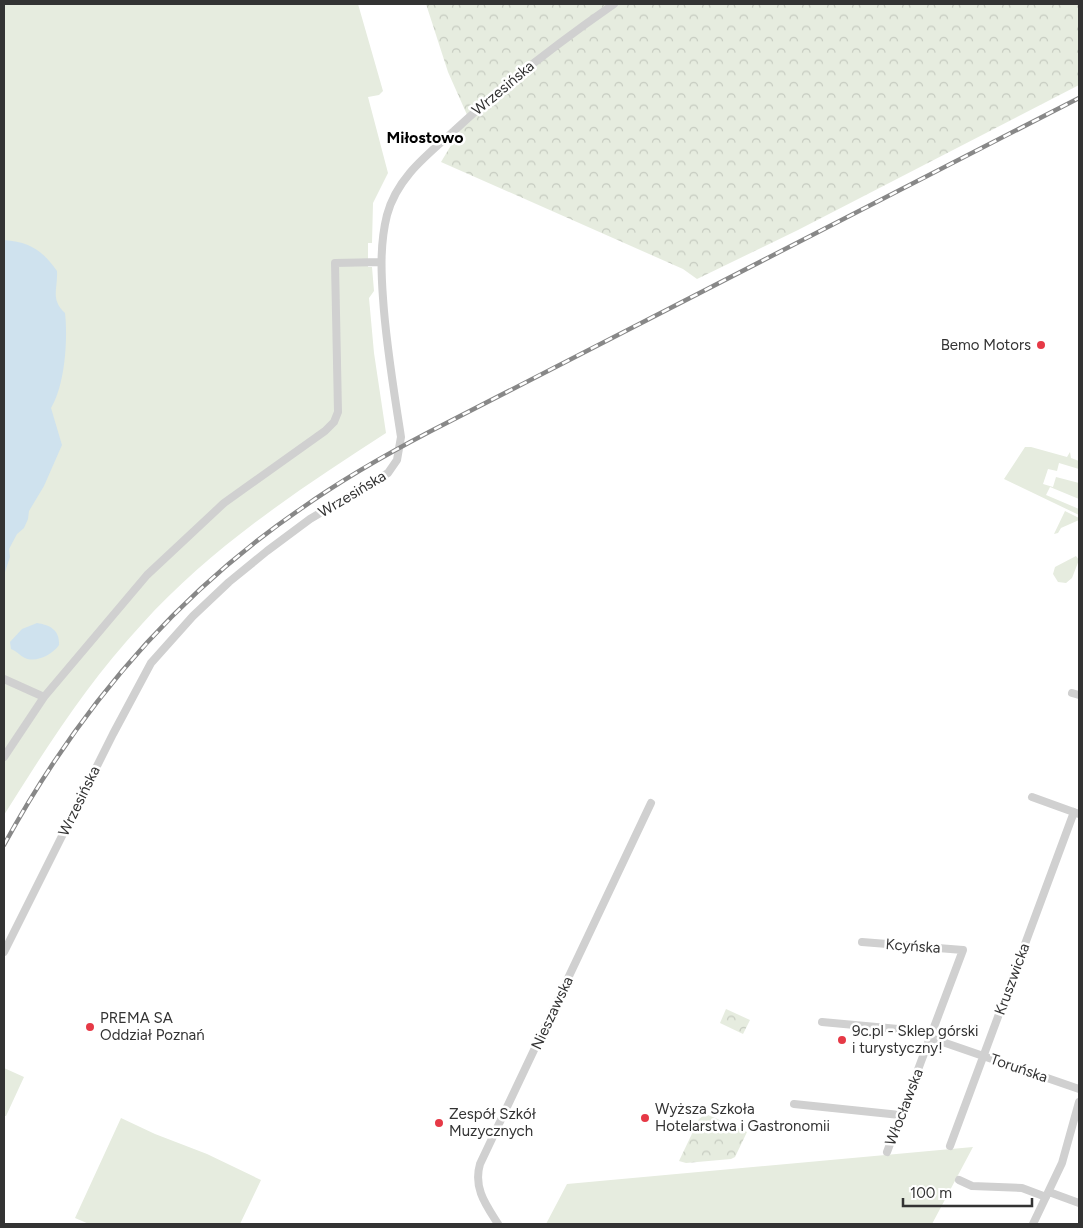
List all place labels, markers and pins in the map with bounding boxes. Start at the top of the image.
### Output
place label: Bemo Motors [941,336,1031,354]
marker: Bemo Motors [1035,339,1047,351]
place label: PREMA SA Oddział Poznań [100,1009,205,1044]
marker: PREMA SA Oddział Poznań [84,1021,96,1033]
place label: 9c.pl - Sklep górski i turystyczny! [852,1022,978,1057]
marker: 9c.pl - Sklep górski i turystyczny! [836,1034,848,1046]
place label: Wyższa Szkoła Hotelarstwa i Gastronomii [655,1100,830,1135]
place label: Zespół Szkół Muzycznych [449,1105,536,1140]
marker: Wyższa Szkoła Hotelarstwa i Gastronomii [639,1112,651,1124]
marker: Zespół Szkół Muzycznych [433,1117,445,1129]

